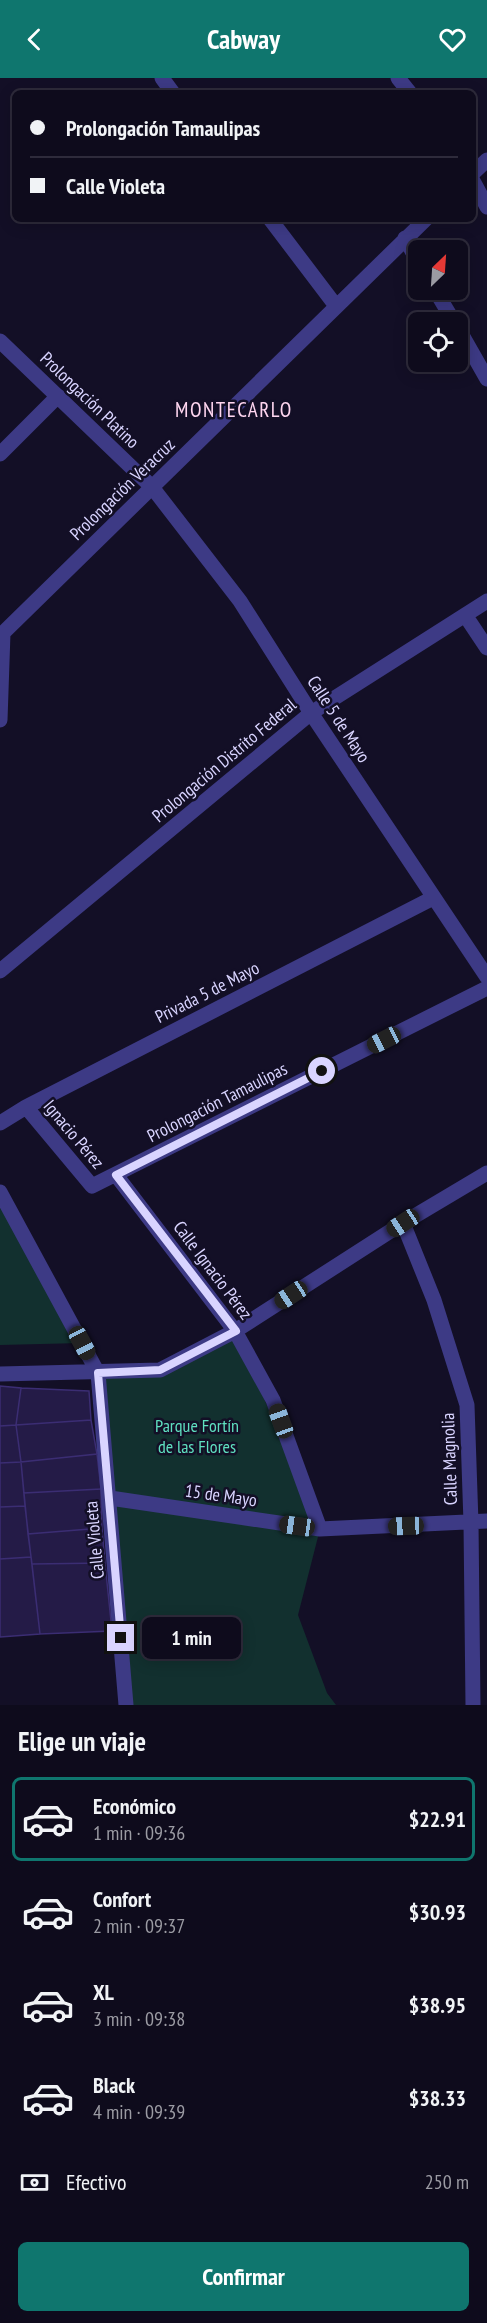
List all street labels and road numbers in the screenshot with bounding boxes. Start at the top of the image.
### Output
street label: Prolongación Platino [36,347,145,453]
street label: Prolongación Veracruz [65,433,179,545]
street label: Calle 5 de Mayo [302,671,376,767]
street label: Prolongación Distrito Federal [147,692,301,827]
street label: Privada 5 de Mayo [151,956,263,1028]
street label: Prolongación Tamaulipas [143,1057,291,1147]
street label: Ignacio Pérez [39,1095,109,1173]
street label: Calle Ignacio Pérez [168,1216,258,1324]
street label: Calle Magnolia [436,1412,462,1506]
street label: 15 de Mayo [184,1479,259,1511]
street label: Calle Violeta [79,1500,109,1580]

